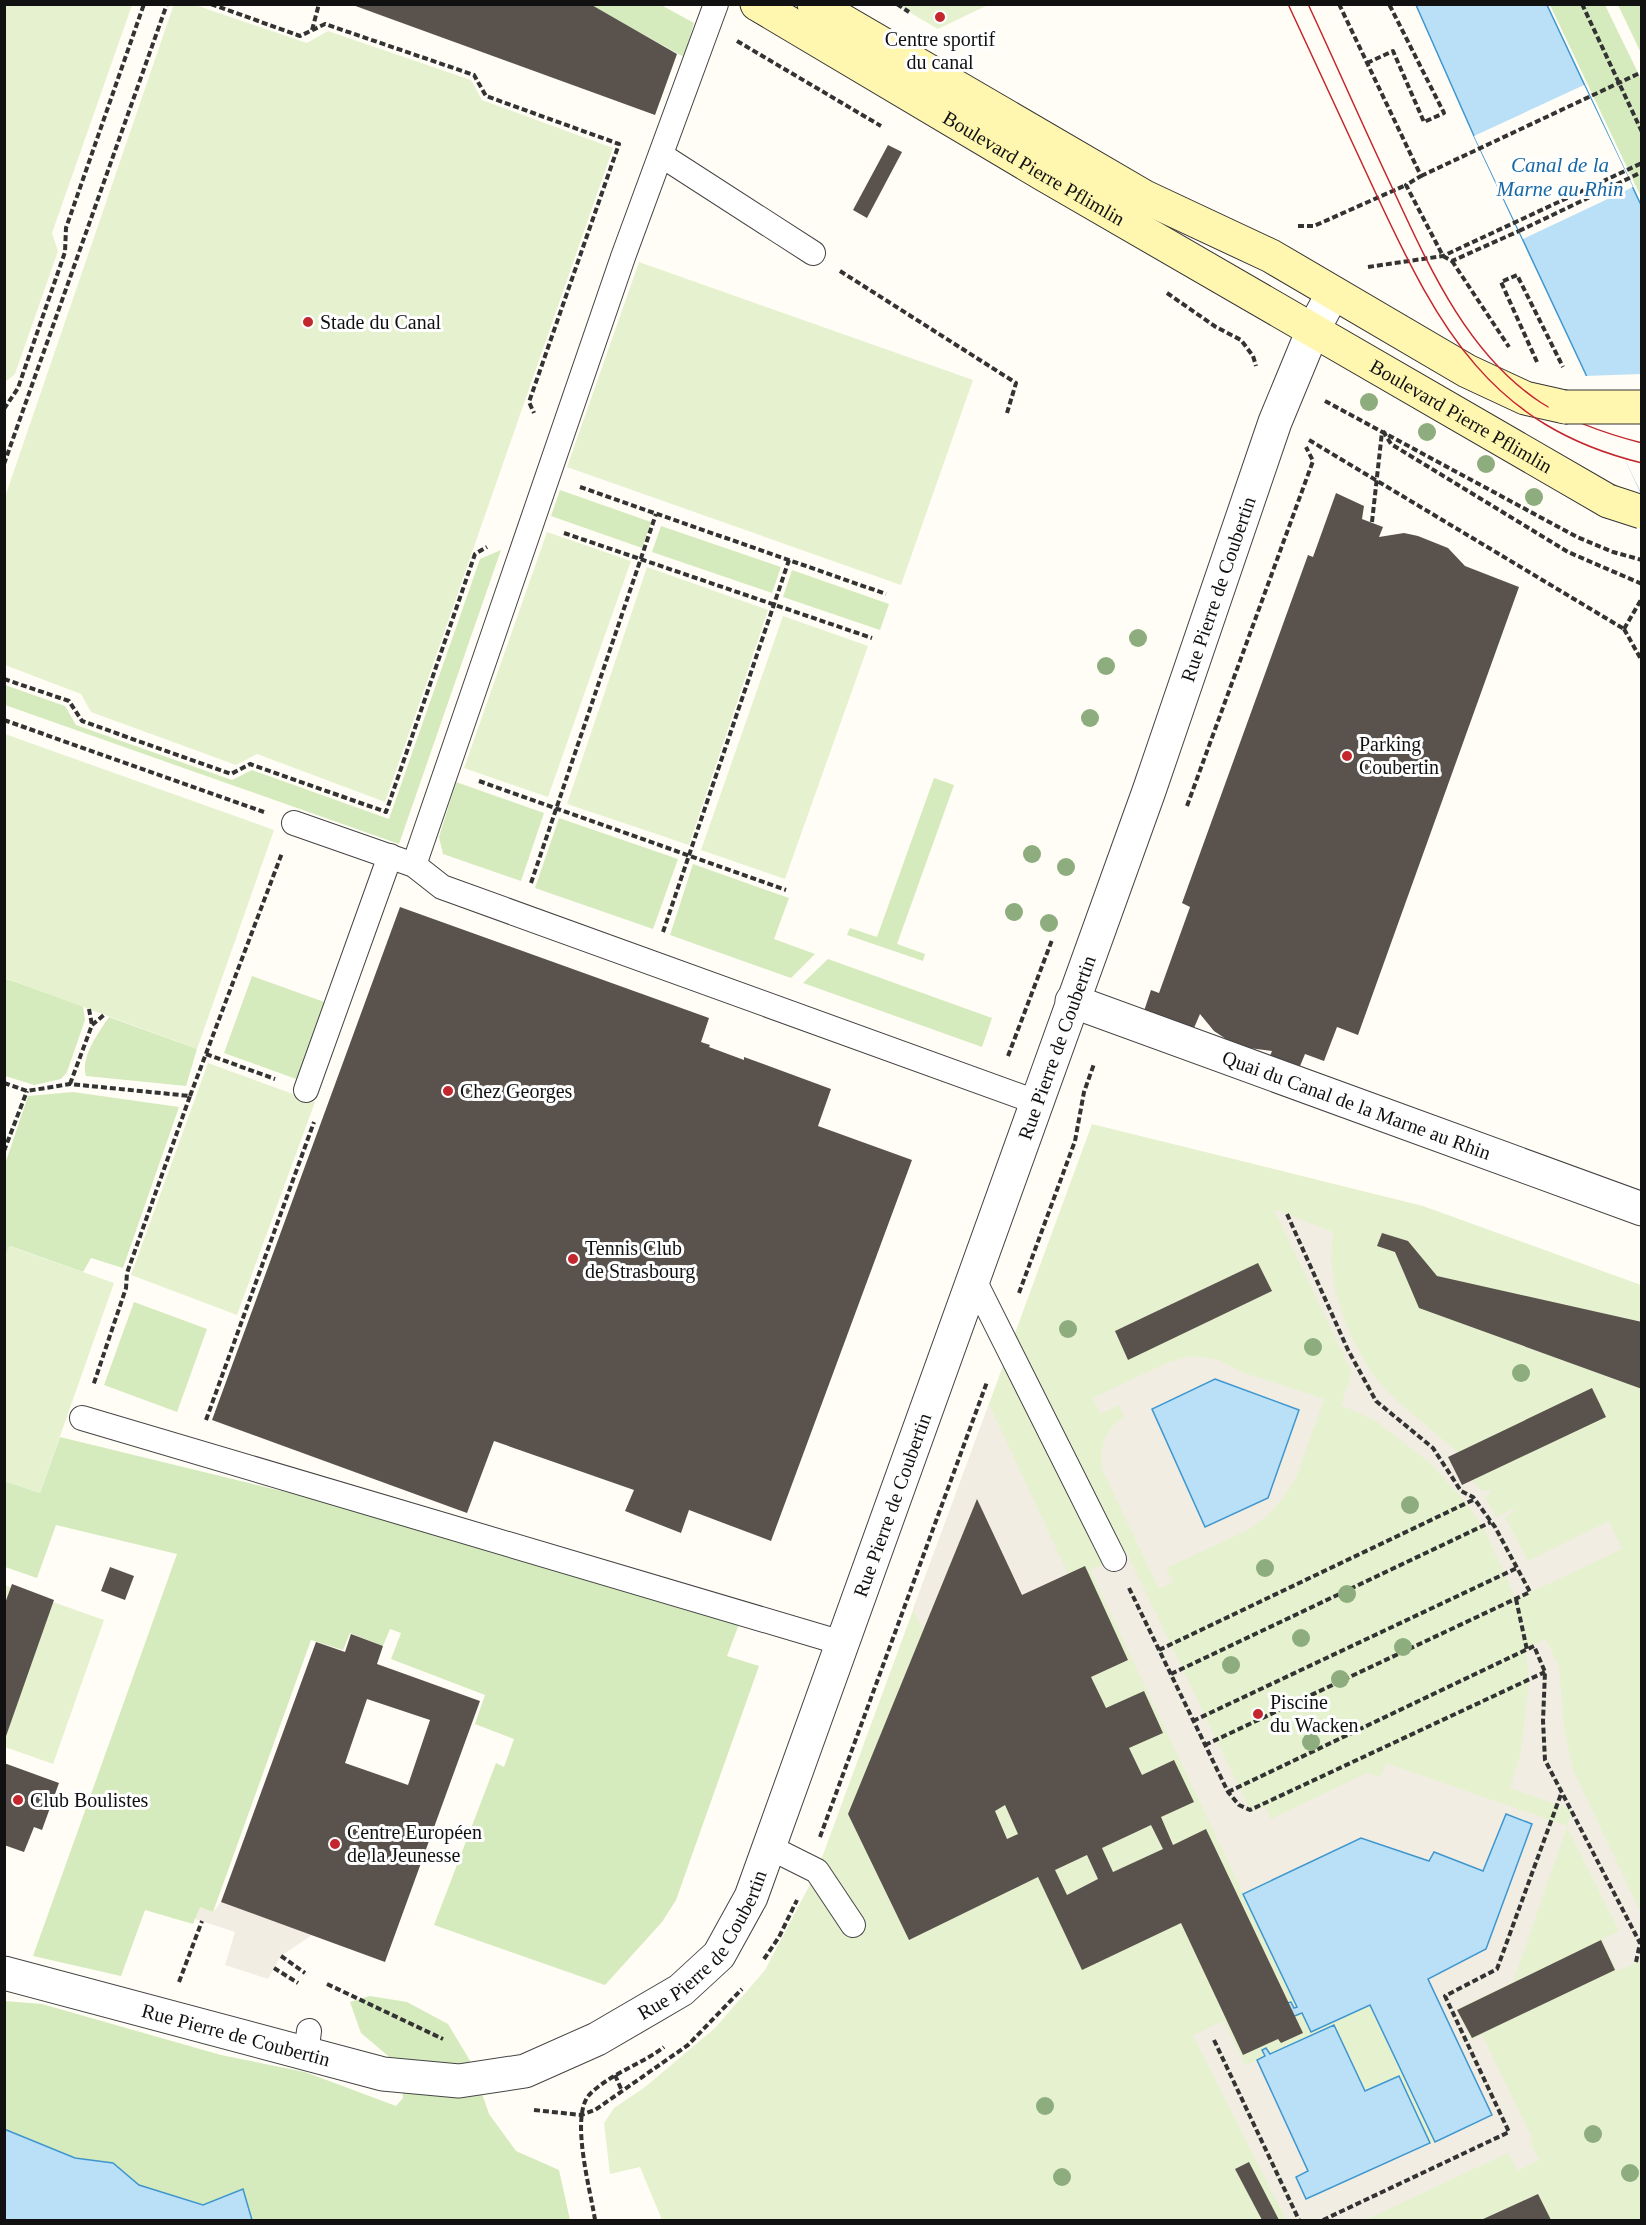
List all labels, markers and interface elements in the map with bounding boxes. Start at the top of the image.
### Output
marker: Centre sportif du canal [933,10,947,24]
place label: Centre sportif du canal [885,28,996,73]
street label: Boulevard Pierre Pflimlin [939,106,1129,230]
water label: Canal de la Marne au Rhin [1495,153,1624,201]
place label: Stade du Canal [320,311,442,333]
marker: Stade du Canal [301,315,315,329]
street label: Boulevard Pierre Pflimlin [1366,355,1556,477]
street label: Rue Pierre de Coubertin [1176,494,1260,684]
place label: Parking Coubertin [1359,733,1439,778]
marker: Parking Coubertin [1340,749,1354,763]
street label: Rue Pierre de Coubertin [1013,953,1100,1143]
street label: Quai du Canal de la Marne au Rhin [1219,1046,1494,1164]
place label: Chez Georges [460,1080,573,1103]
marker: Chez Georges [441,1084,455,1098]
place label: Tennis Club de Strasbourg [585,1237,695,1283]
marker: Tennis Club de Strasbourg [566,1252,580,1266]
street label: Rue Pierre de Coubertin [849,1410,935,1600]
place label: Piscine du Wacken [1270,1691,1359,1736]
marker: Piscine du Wacken [1251,1707,1265,1721]
place label: Club Boulistes [30,1789,149,1811]
marker: Club Boulistes [11,1793,25,1807]
place label: Centre Européen de la Jeunesse [347,1821,482,1866]
marker: Centre Européen de la Jeunesse [328,1837,342,1851]
street label: Rue Pierre de Coubertin [634,1867,771,2024]
street label: Rue Pierre de Coubertin [139,1999,332,2070]

